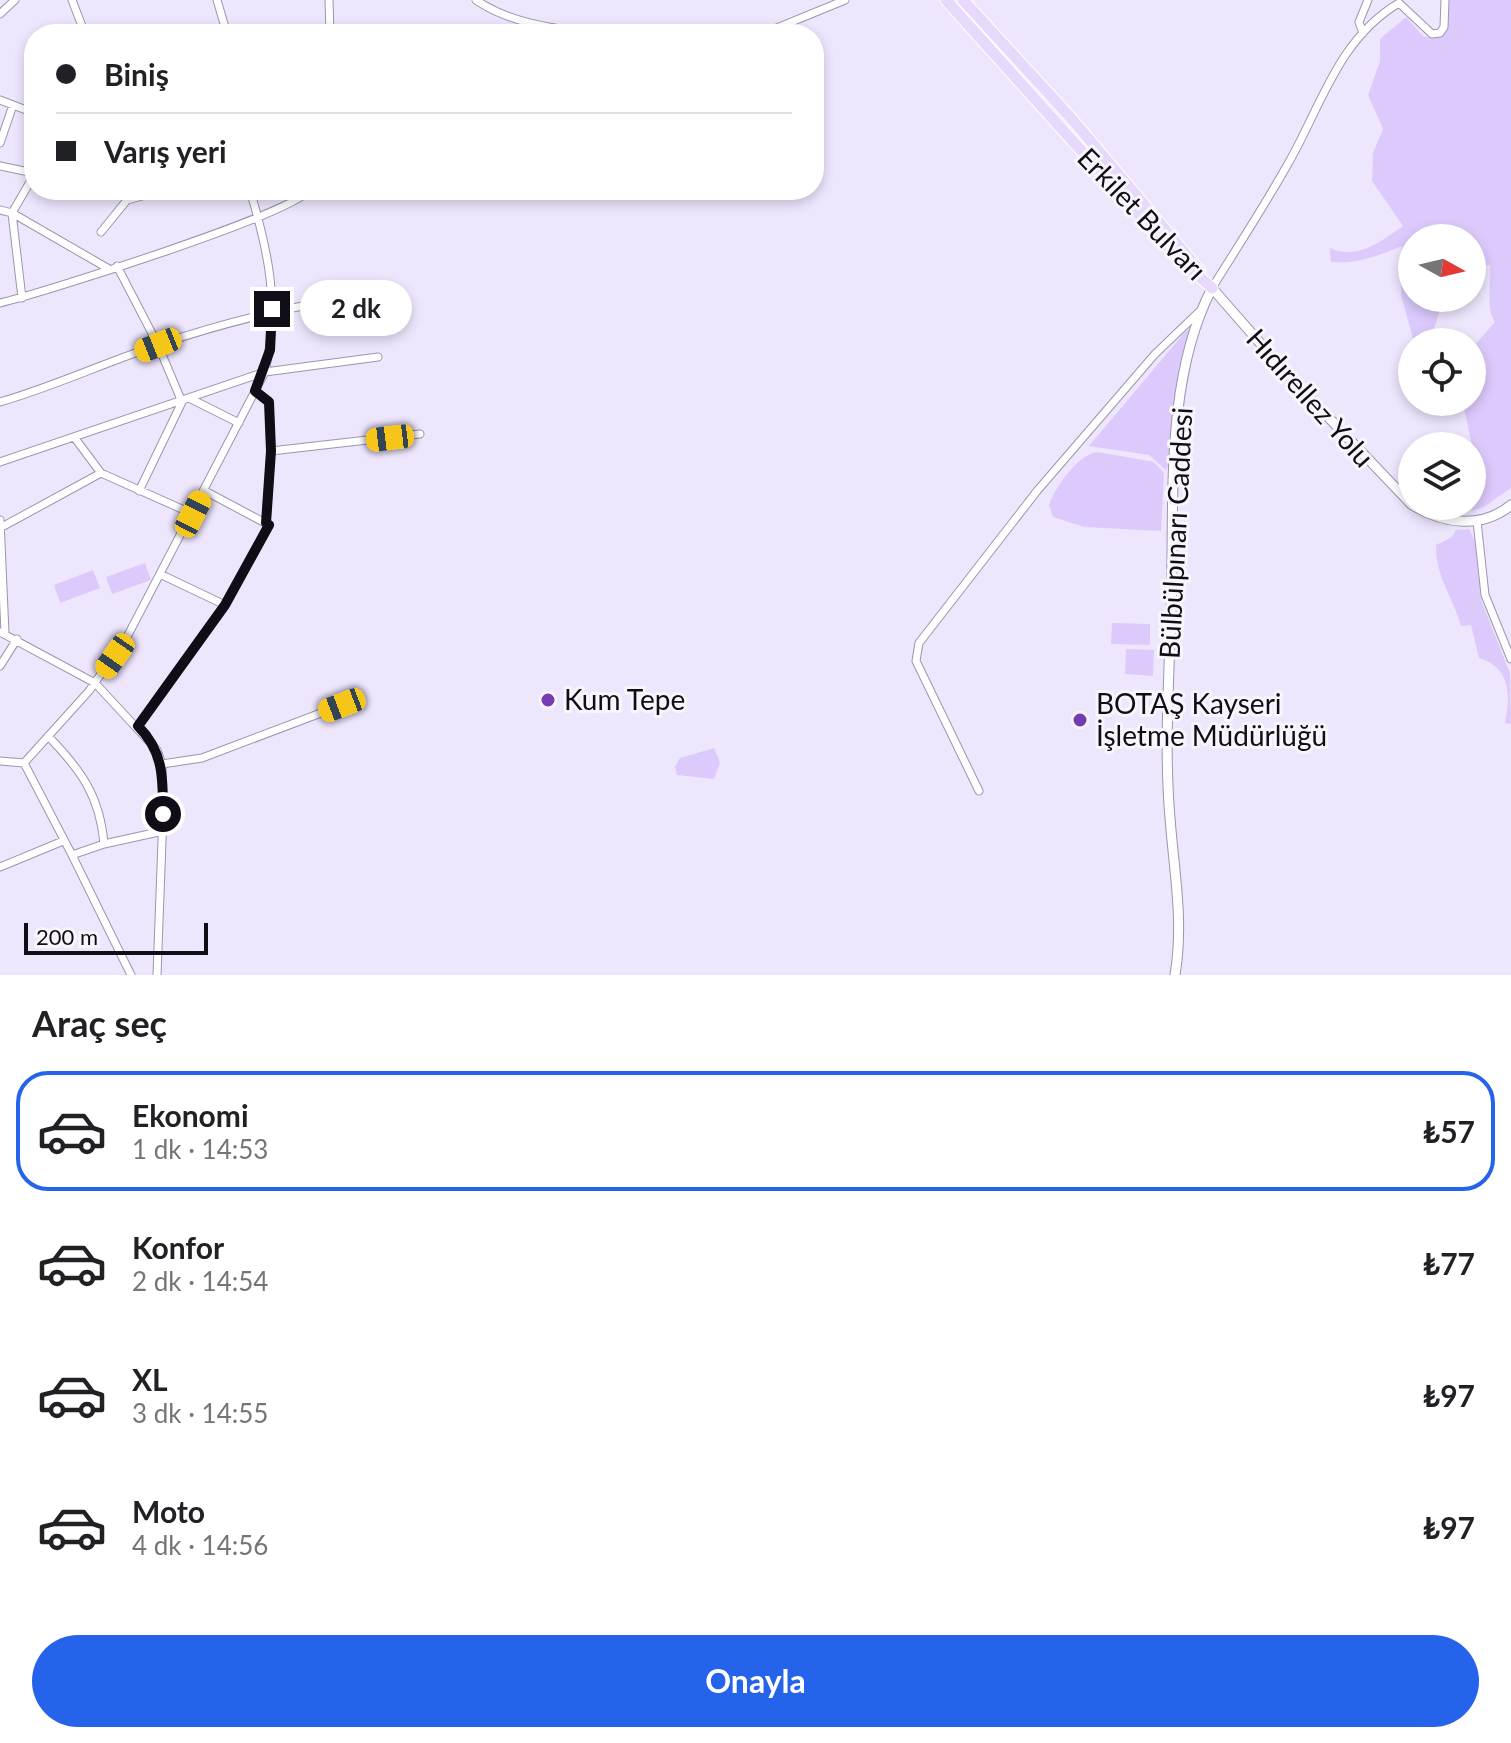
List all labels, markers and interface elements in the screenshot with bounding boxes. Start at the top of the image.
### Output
text: Biniş [104,56,169,92]
text: Varış yeri [104,133,227,169]
street label: Erkilet Bulvarı [1071,140,1214,286]
north arrow [1398,224,1486,312]
map controls [1398,224,1486,520]
callout: 2 dk [300,281,412,337]
route end [254,291,290,327]
text: 2 dk [331,292,381,324]
street label: Hıdırellez Yolu [1240,321,1382,473]
car [131,325,185,365]
button: locate [1398,328,1486,416]
street label: Bülbülpınarı Caddesi [1151,406,1199,659]
car [365,423,415,453]
button: layers [1398,432,1486,520]
car [171,487,215,541]
car [91,629,139,683]
place label: Kum Tepe [564,682,685,716]
car [315,685,369,725]
place label: BOTAŞ Kayseri İşletme Müdürlüğü [1096,686,1327,752]
marker: Kum Tepe [539,691,557,709]
marker: BOTAŞ Kayseri İşletme Müdürlüğü [1071,711,1089,729]
route start [145,796,181,832]
scale bar [24,919,208,955]
text: 200 m [36,923,98,950]
text: Araç seç [32,1001,167,1045]
icon: car [36,1095,108,1167]
text: Ekonomi [132,1097,249,1133]
text: ₺57 [1423,1113,1475,1149]
text: 1 dk · 14:53 [132,1133,268,1165]
icon: car [36,1227,108,1299]
text: Konfor [132,1229,224,1265]
text: ₺77 [1423,1245,1475,1281]
text: 2 dk · 14:54 [132,1265,268,1297]
icon: car [36,1359,108,1431]
text: XL [132,1361,168,1397]
text: ₺97 [1423,1377,1475,1413]
text: 3 dk · 14:55 [132,1397,268,1429]
icon: car [36,1491,108,1563]
text: Moto [132,1493,205,1529]
text: ₺97 [1423,1509,1475,1545]
text: 4 dk · 14:56 [132,1529,268,1561]
button: Onayla [32,1635,1479,1727]

